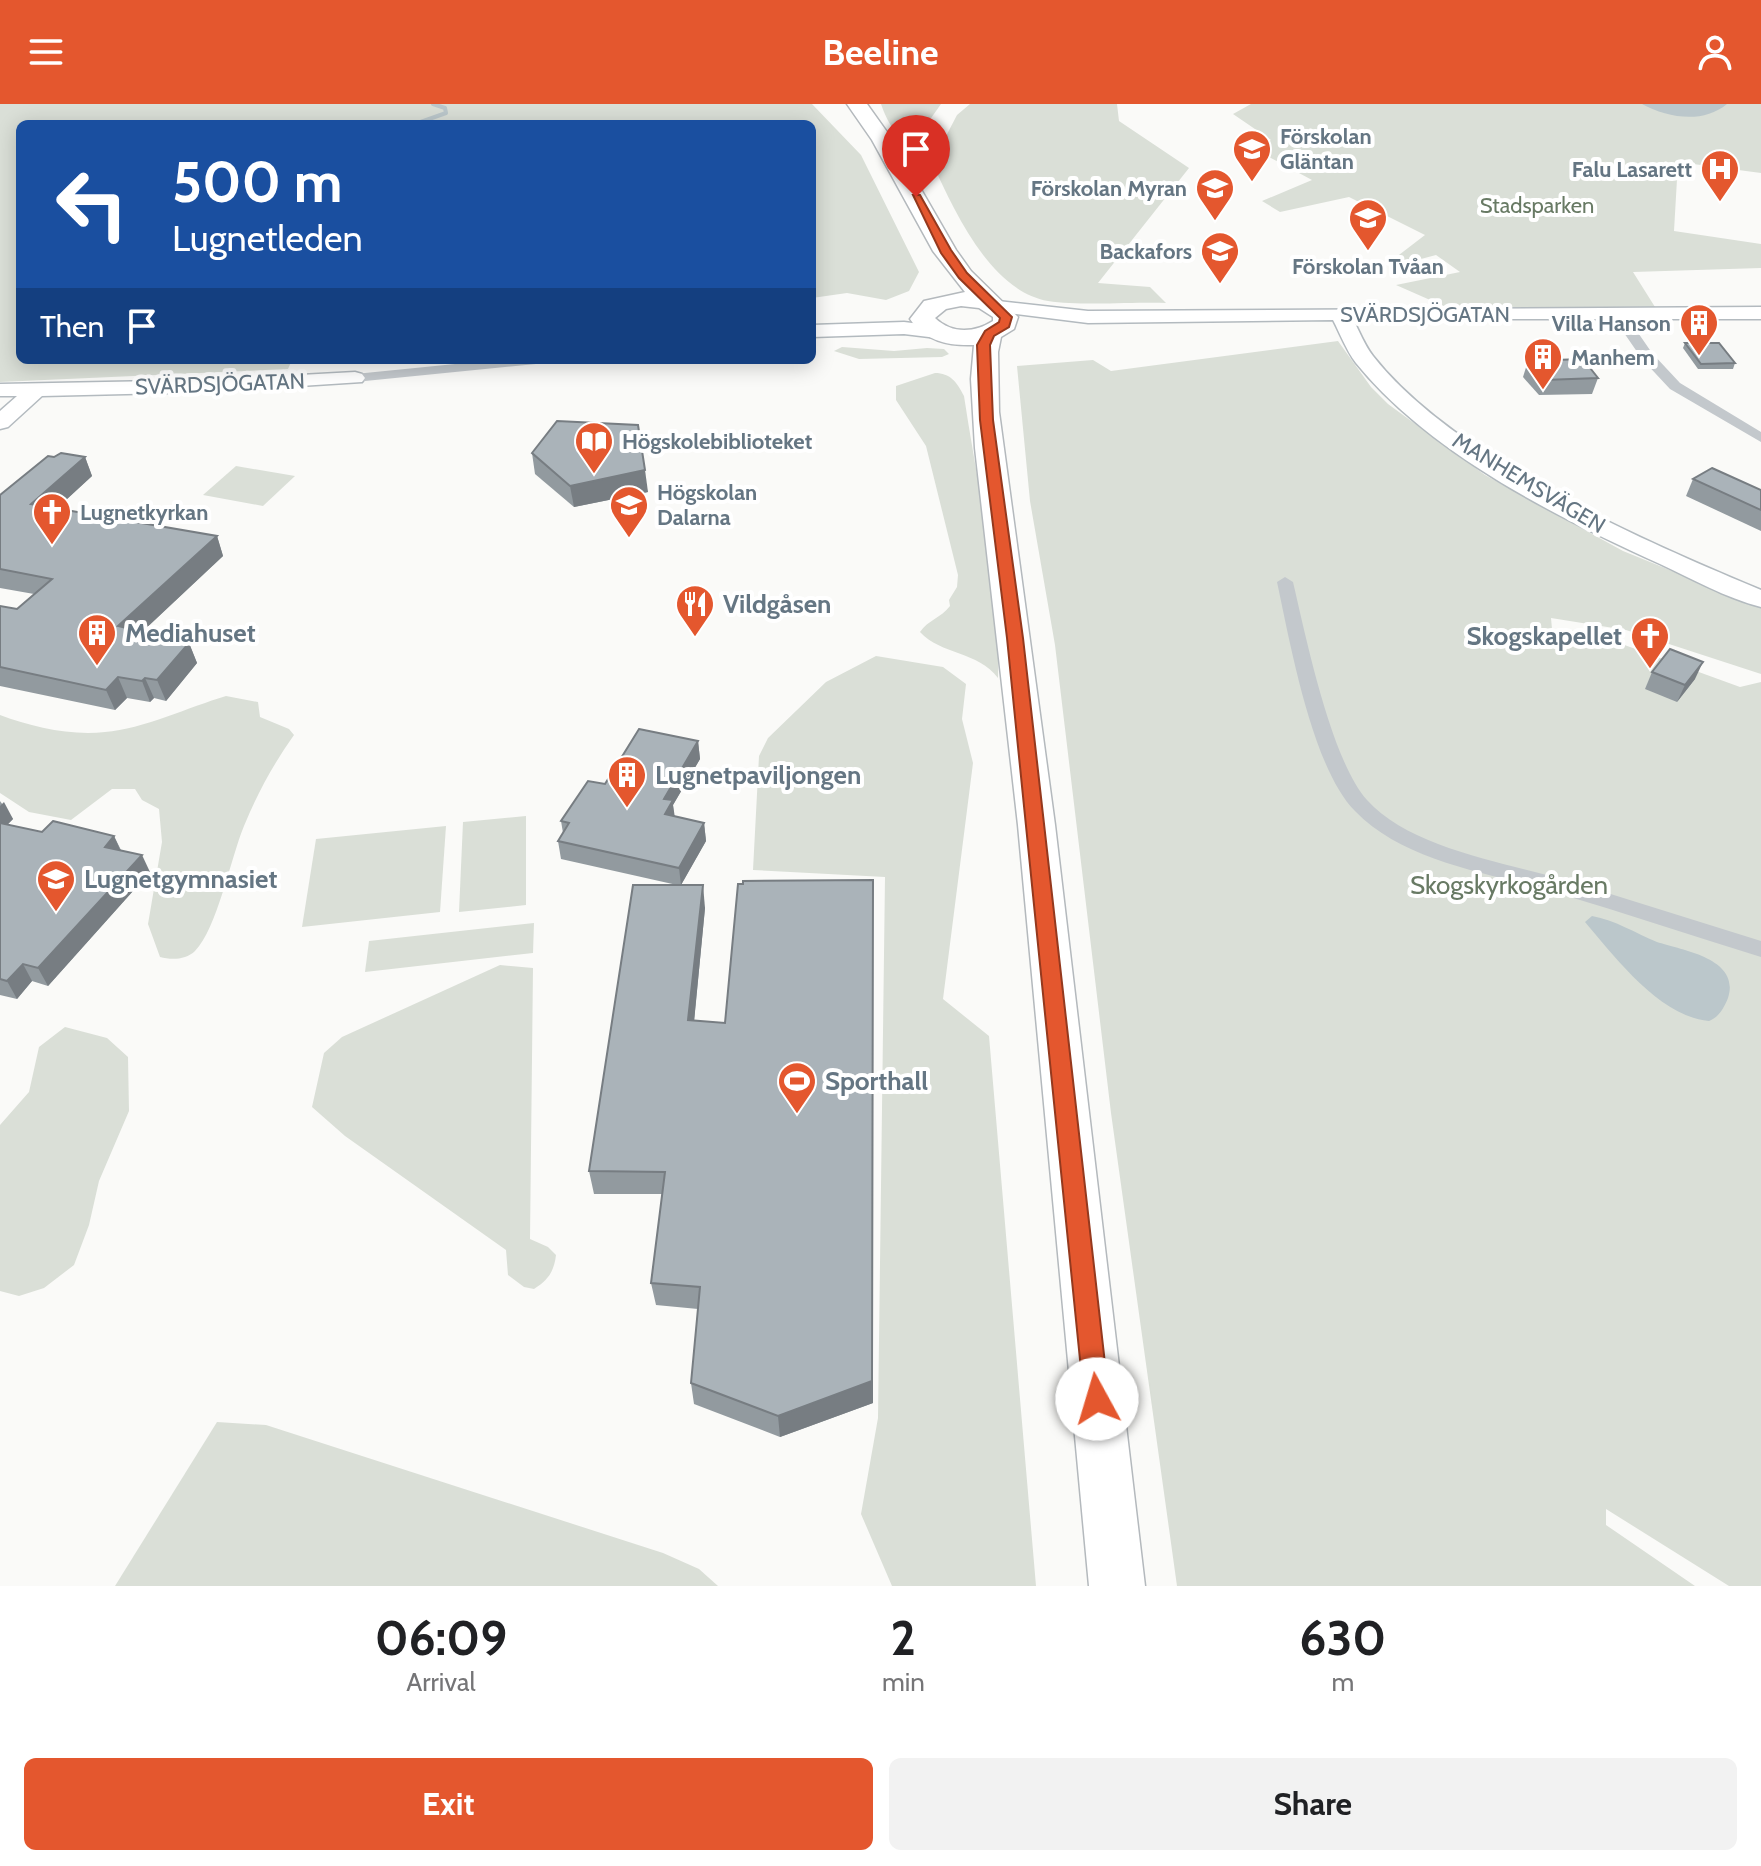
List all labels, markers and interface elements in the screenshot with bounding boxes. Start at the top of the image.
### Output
icon: menu [24,30,68,74]
text: Beeline [822,30,939,74]
icon: person [1693,30,1737,74]
pin [882,115,950,197]
place label: Förskolan Gläntan [1280,123,1372,175]
icon: arrive [894,127,938,171]
school or university icon: Förskolan Gläntan [1231,128,1273,183]
text: 500 m [172,148,342,216]
hospital icon: Falu Lasarett [1699,148,1741,203]
icon: left [40,152,144,256]
place label: Falu Lasarett [1572,156,1692,183]
school or university icon: Förskolan Myran [1194,167,1236,222]
place label: Förskolan Myran [1031,175,1187,202]
park label: Stadsparken [1480,192,1594,219]
school or university icon: Förskolan Tvåan [1347,197,1389,252]
text: Lugnetleden [172,216,363,260]
school or university icon: Backafors [1199,230,1241,285]
place label: Backafors [1099,238,1192,265]
place label: Förskolan Tvåan [1292,253,1444,280]
street label: SVÄRDSJÖGATAN [1340,301,1510,328]
building icon: Villa Hanson [1678,302,1720,357]
icon: arrive [120,304,164,348]
text: Then [40,308,104,345]
place label: Villa Hanson [1552,310,1671,337]
building icon: Manhem [1522,336,1564,391]
place label: Manhem [1571,344,1655,371]
street label: SVÄRDSJÖGATAN [135,368,305,400]
library icon: Högskolebiblioteket [573,420,615,475]
street label: MANHEMSVÄGEN [1448,427,1610,539]
place label: Högskolebiblioteket [622,428,813,455]
place label: Högskolan Dalarna [657,479,757,531]
school or university icon: Högskolan Dalarna [608,484,650,539]
church icon: Lugnetkyrkan [31,491,73,546]
place label: Lugnetkyrkan [80,499,208,526]
restaurant icon: Vildgåsen [674,583,716,638]
place label: Vildgåsen [723,588,831,620]
building icon: Mediahuset [76,612,118,667]
church icon: Skogskapellet [1629,615,1671,670]
place label: Mediahuset [125,617,256,649]
place label: Skogskapellet [1467,620,1622,652]
building icon: Lugnetpaviljongen [606,754,648,809]
place label: Lugnetpaviljongen [655,759,861,791]
school or university icon: Lugnetgymnasiet [35,858,77,913]
place label: Lugnetgymnasiet [84,863,277,895]
park label: Skogskyrkogården [1410,869,1608,901]
sports icon: Sporthall [776,1060,818,1115]
place label: Sporthall [825,1065,928,1097]
position arrow [1055,1357,1139,1441]
text: 06:09 [375,1609,507,1667]
text: 2 [891,1609,916,1667]
text: 630 [1300,1609,1386,1667]
text: Arrival [406,1666,476,1698]
text: min [882,1666,925,1698]
text: m [1331,1666,1354,1698]
button: Exit [24,1758,873,1850]
button: Share [889,1758,1737,1850]

